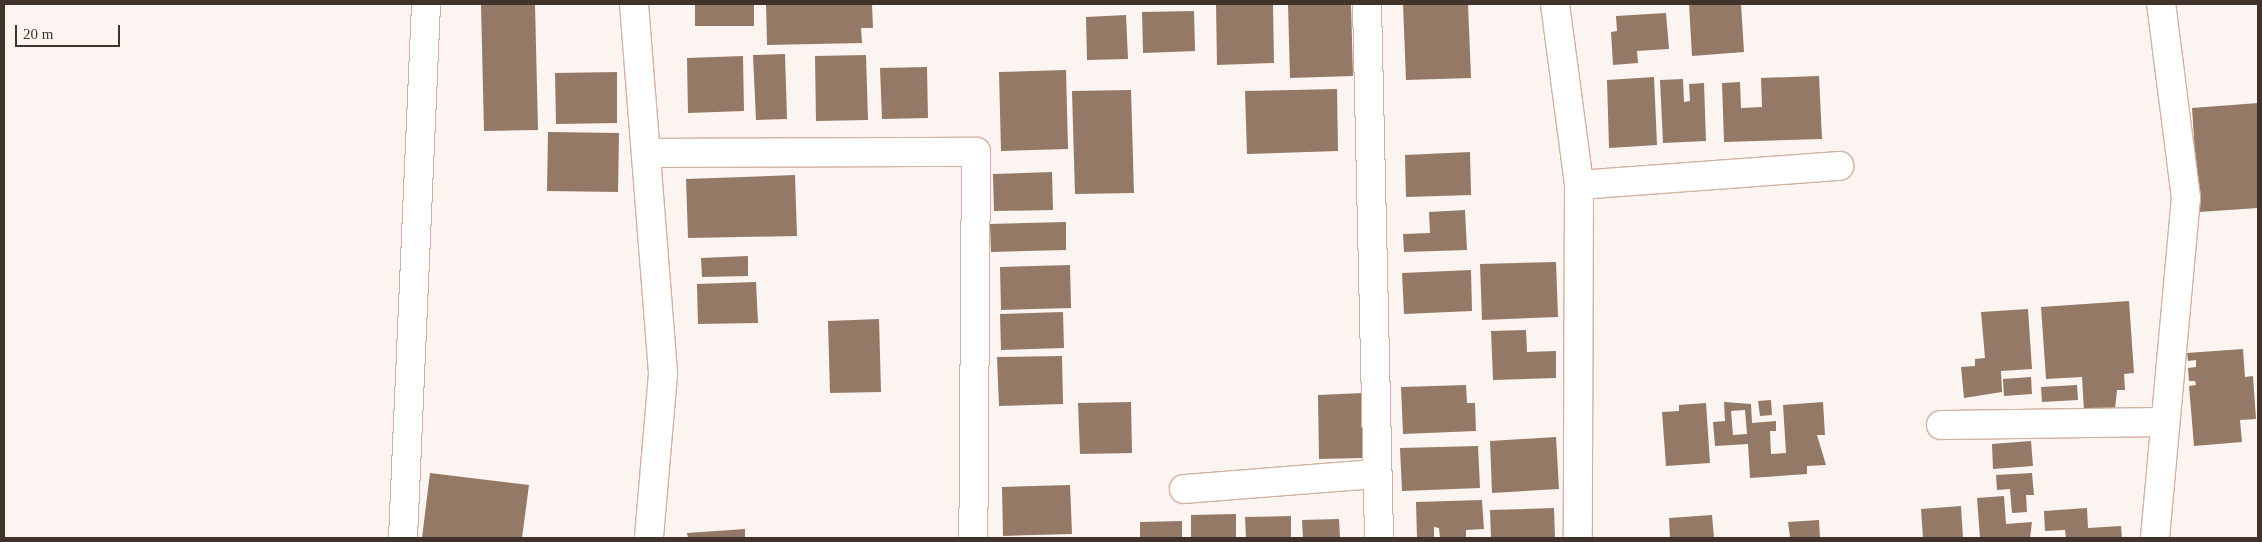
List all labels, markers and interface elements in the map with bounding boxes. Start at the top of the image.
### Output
scale bar [18,15,122,47]
text: 20 m [23,26,53,42]

